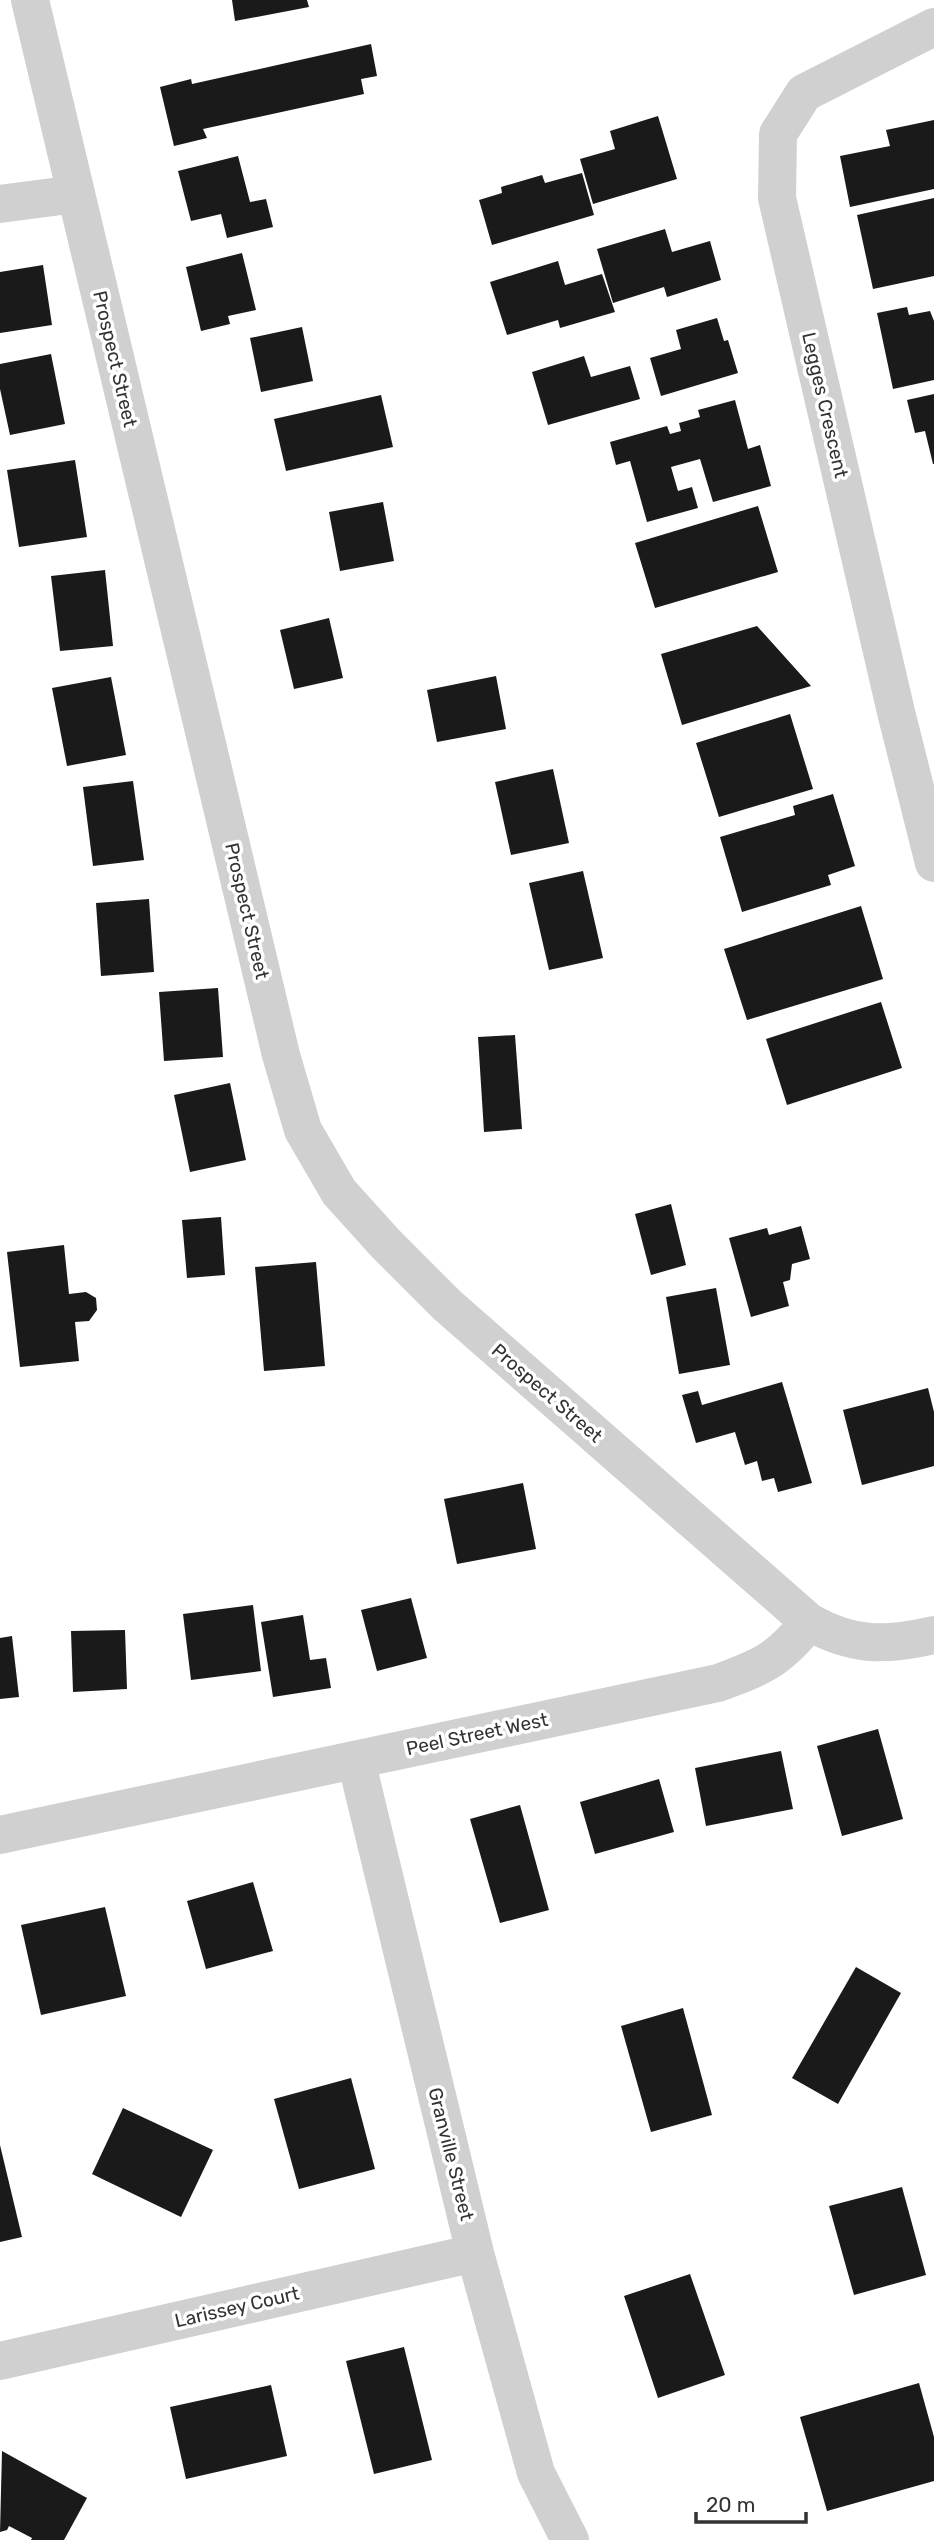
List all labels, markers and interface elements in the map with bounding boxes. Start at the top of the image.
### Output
street label: Prospect Street [88,289,142,430]
street label: Legges Crescent [797,330,853,481]
street label: Prospect Street [220,841,274,982]
street label: Prospect Street [487,1339,608,1448]
street label: Peel Street West [404,1708,551,1760]
street label: Granville Street [423,2085,479,2223]
street label: Larissey Court [173,2281,302,2332]
scale bar [696,2480,806,2524]
text: 20 m [706,2492,755,2517]

